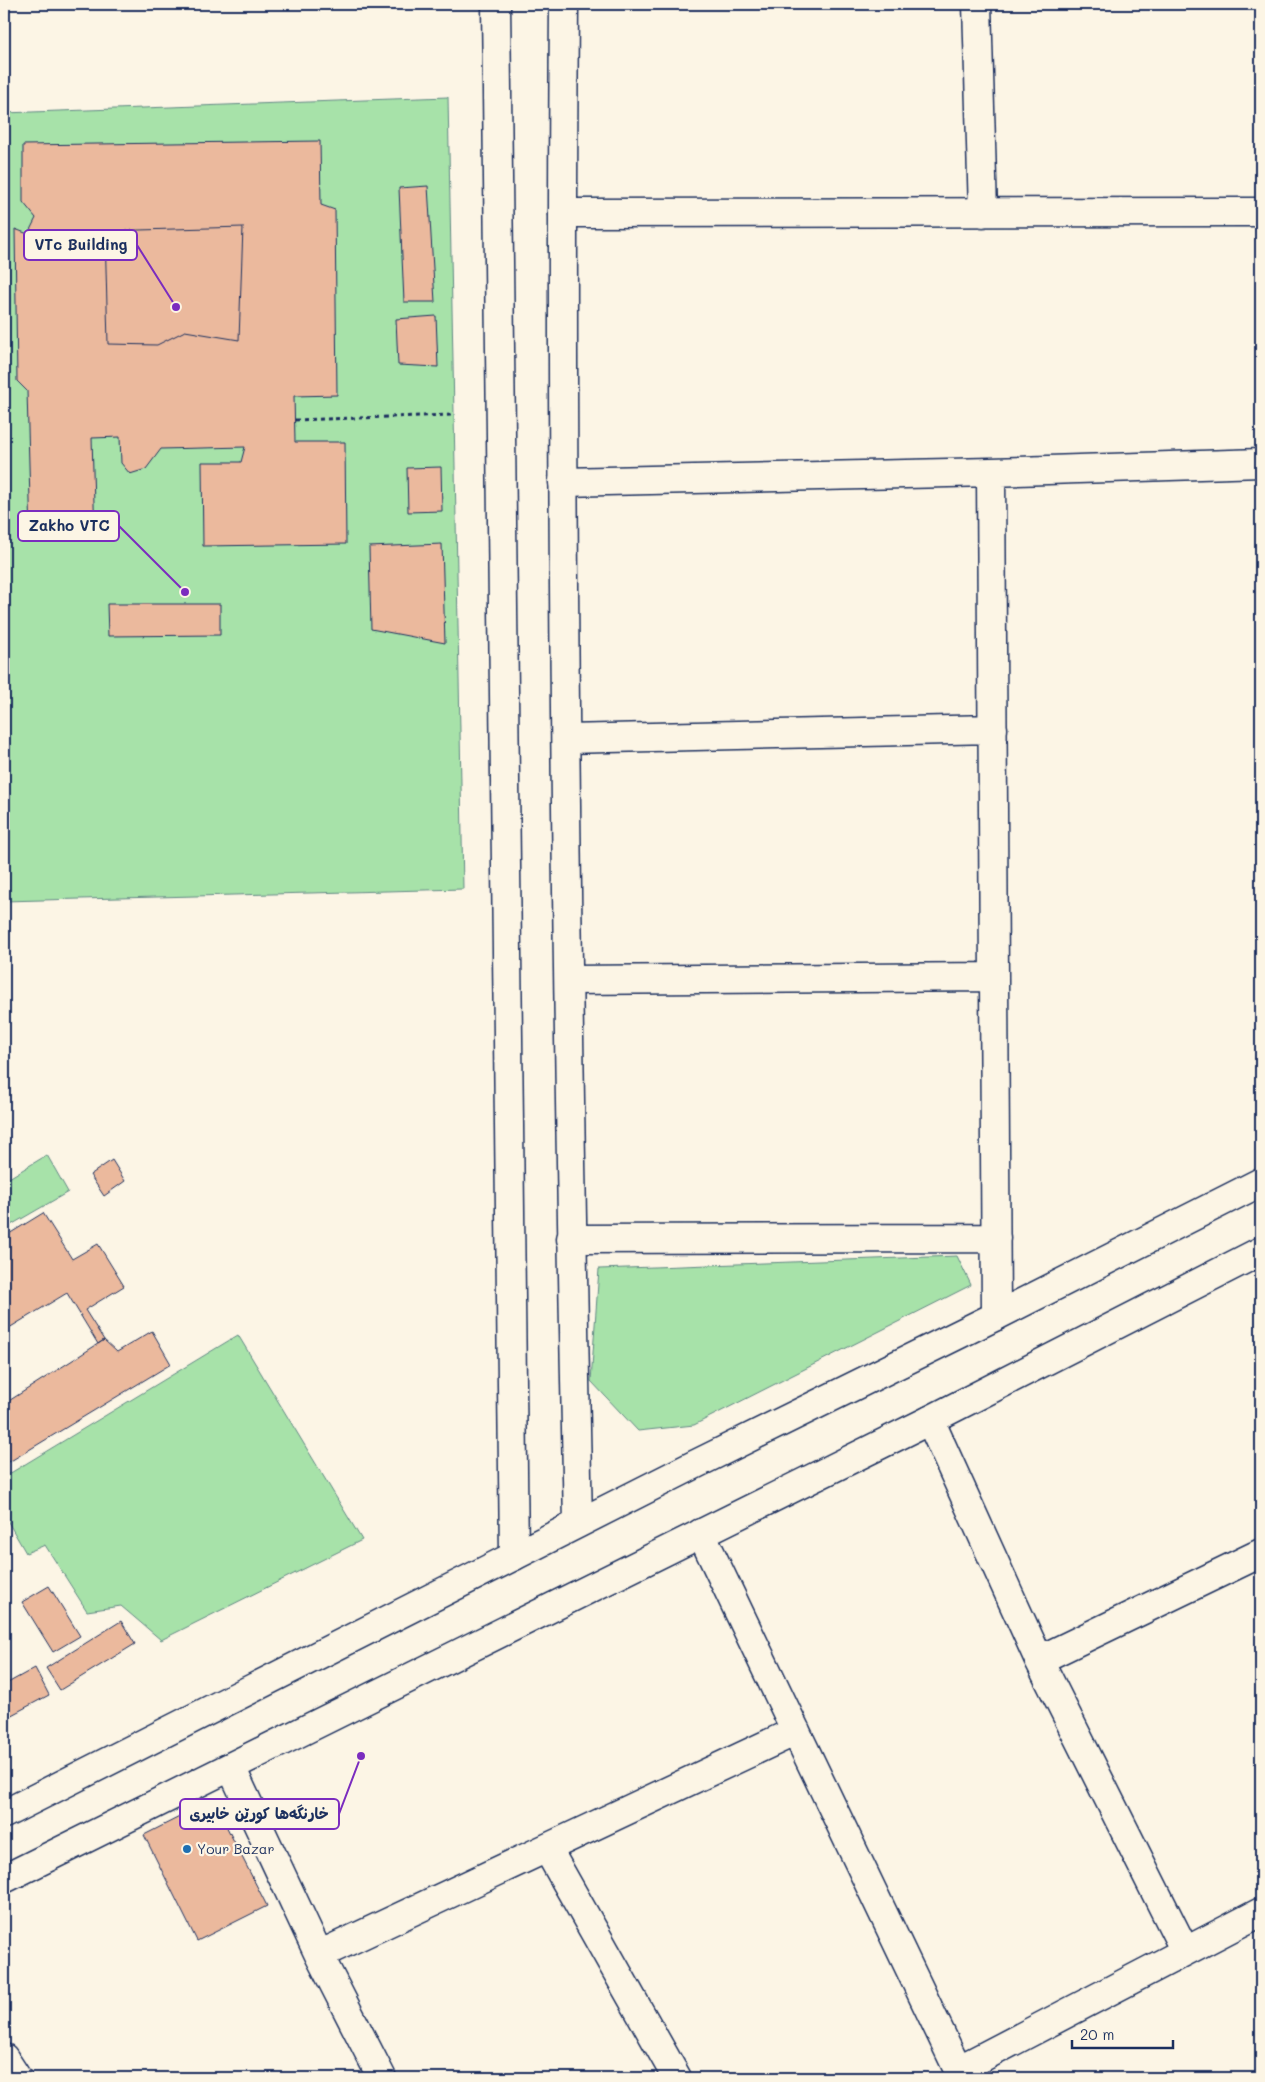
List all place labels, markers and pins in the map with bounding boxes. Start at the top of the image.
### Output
callout: VTc Building [24,230,137,260]
callout: Zakho VTC [18,511,119,541]
callout: خارنگه‌ها كورێن خابيرى [180,1799,339,1829]
place label: Your Bazar [197,1839,275,1858]
marker: Your Bazar [181,1843,193,1855]

